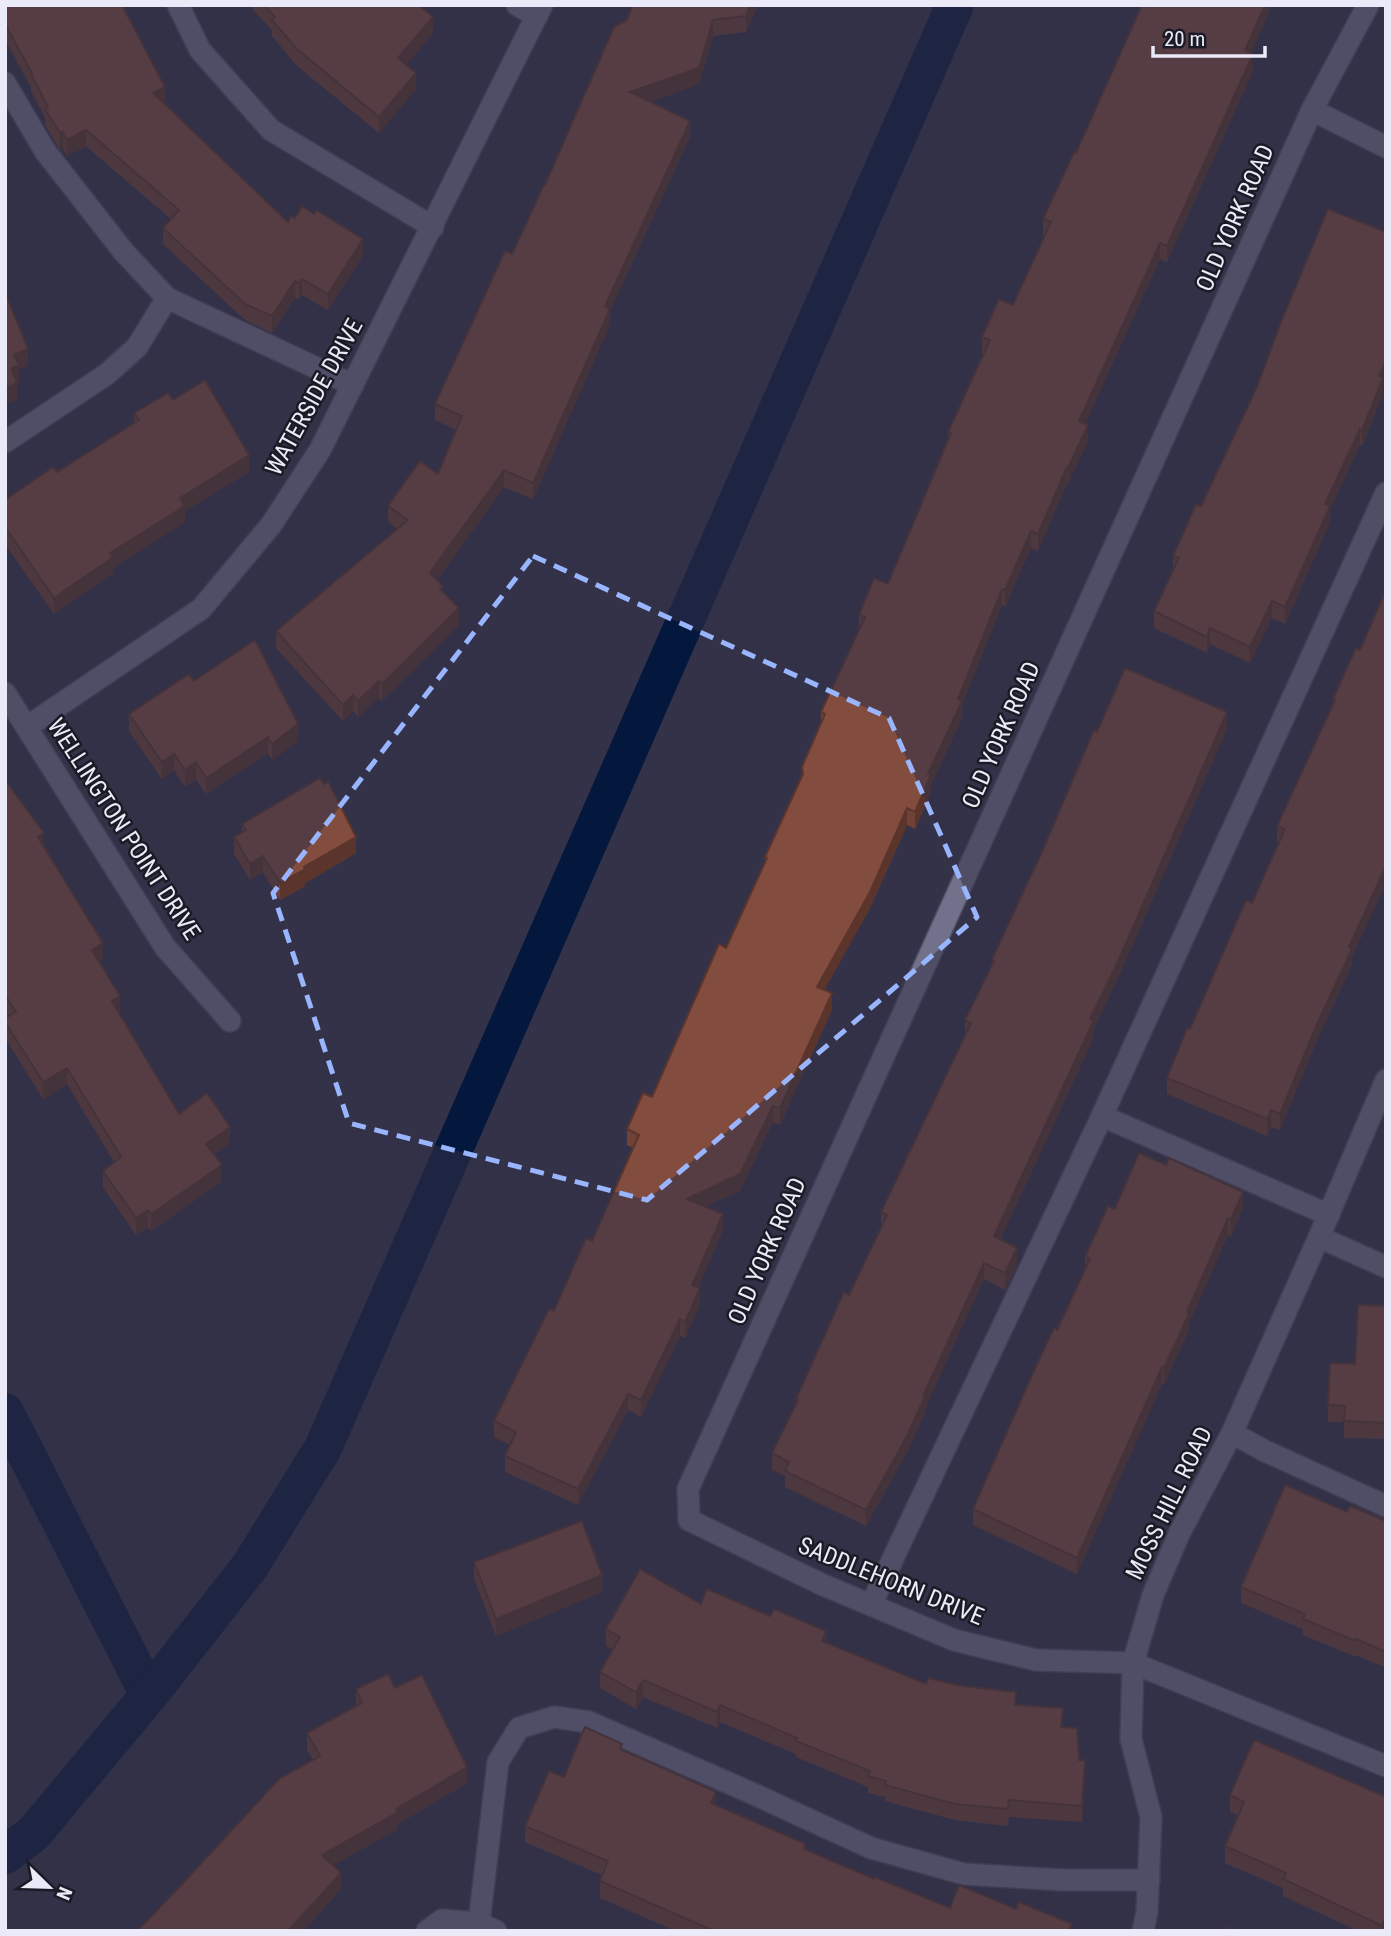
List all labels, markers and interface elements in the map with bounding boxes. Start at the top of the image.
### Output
scale bar [1153,14,1265,58]
text: 20 m [1164,27,1205,51]
street label: OLD YORK ROAD [1190,140,1280,296]
street label: WATERSIDE DRIVE [259,314,369,480]
street label: OLD YORK ROAD [956,657,1046,813]
street label: WELLINGTON POINT DRIVE [42,713,206,945]
street label: OLD YORK ROAD [722,1173,812,1329]
street label: MOSS HILL ROAD [1120,1422,1218,1584]
street label: SADDLEHORN DRIVE [794,1531,988,1631]
north arrow [14,1852,84,1922]
text: N [51,1884,77,1903]

